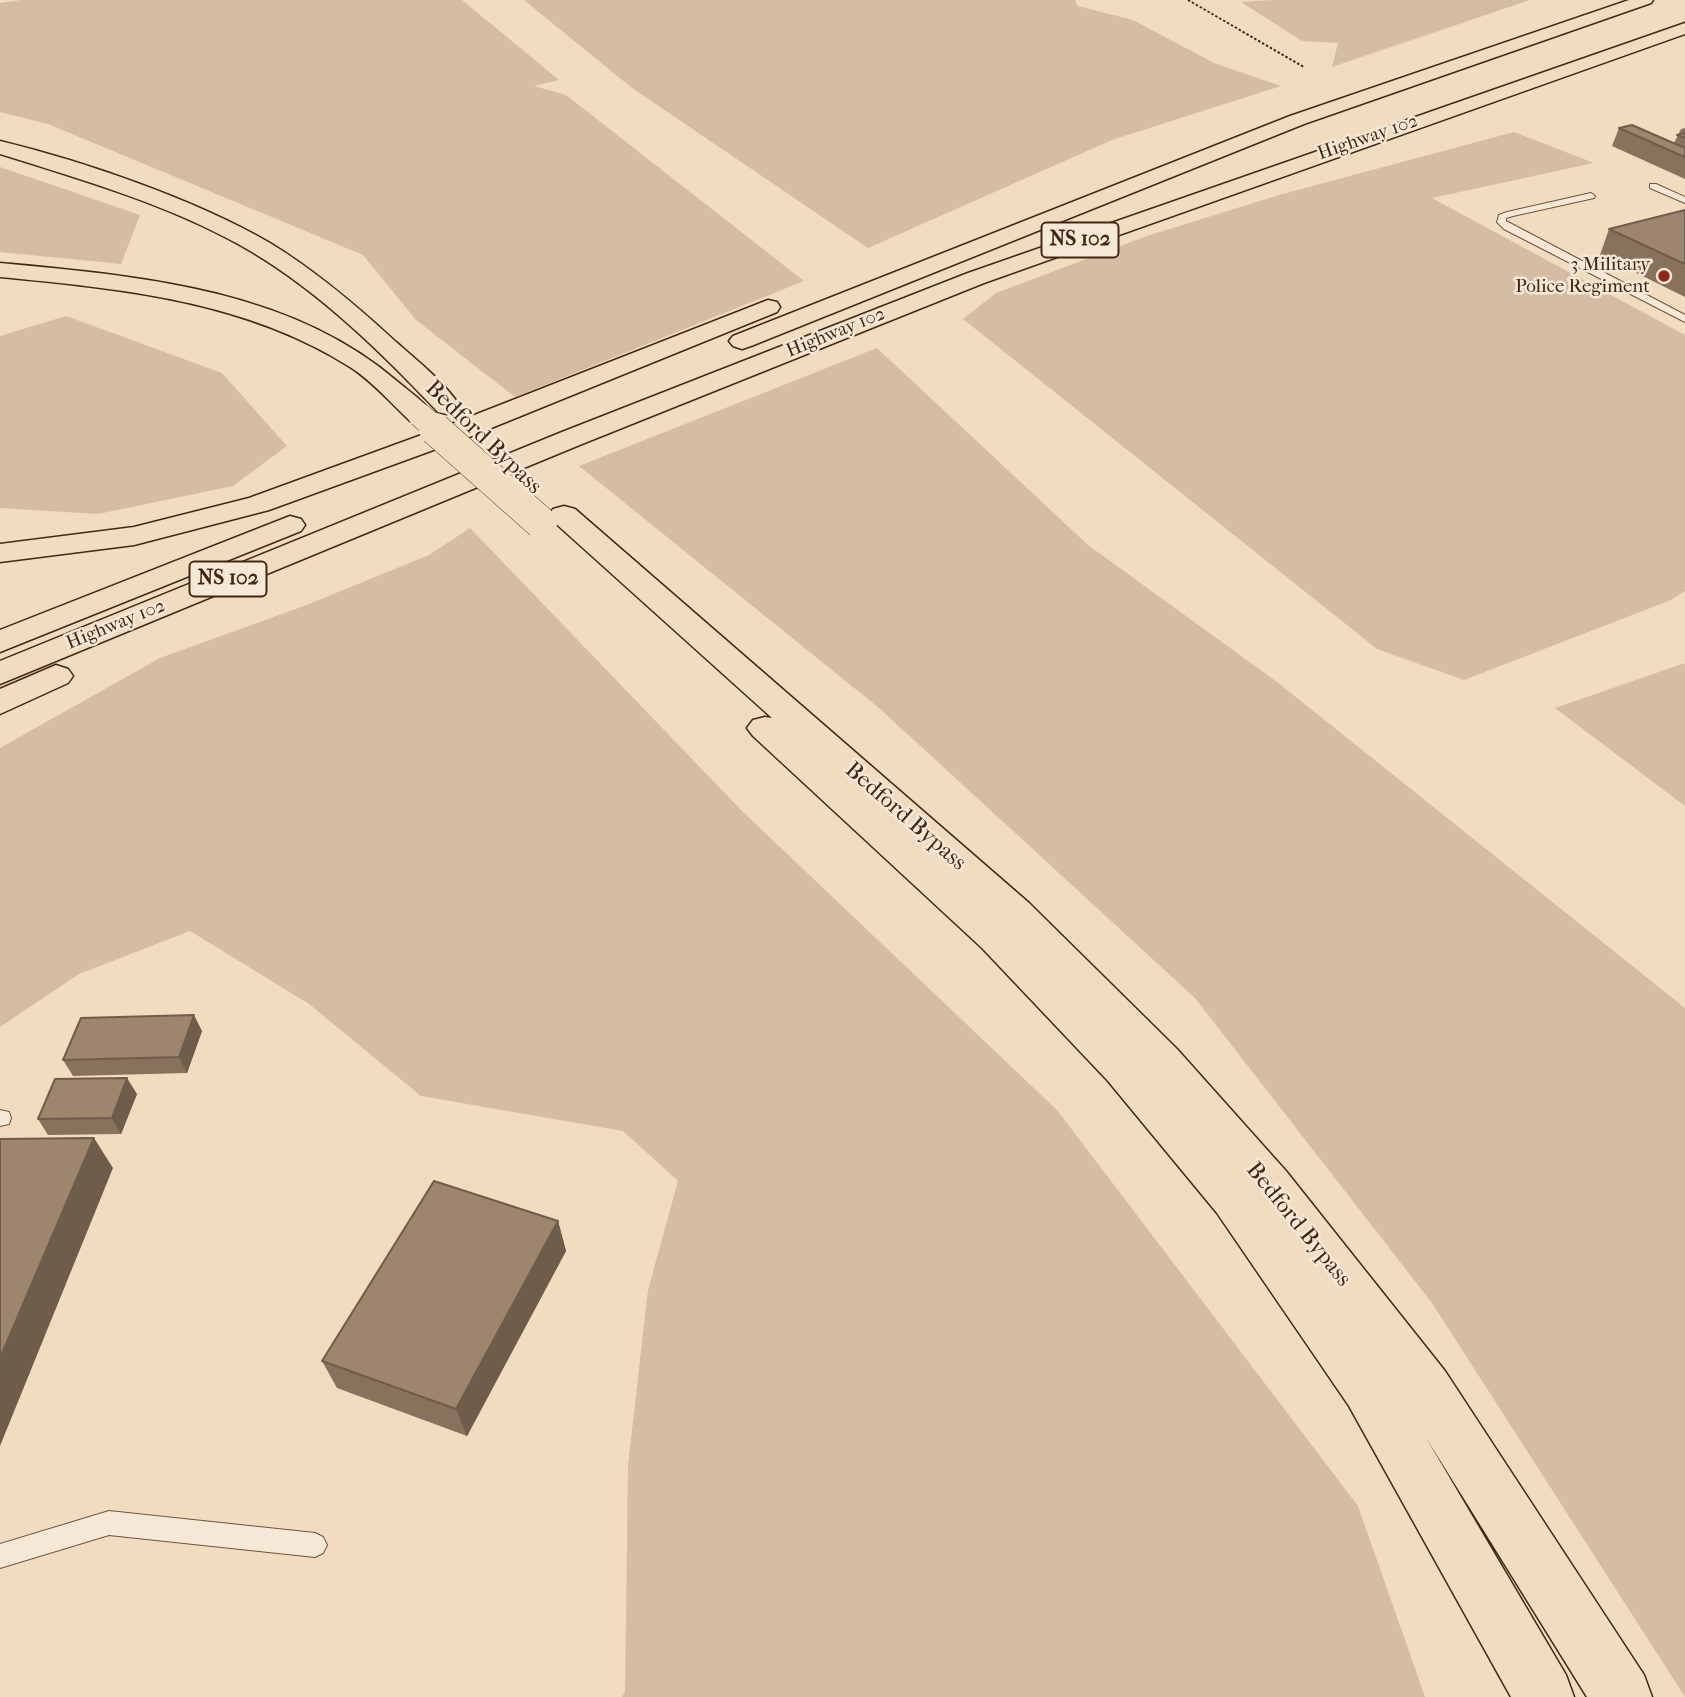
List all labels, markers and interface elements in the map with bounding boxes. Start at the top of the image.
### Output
street label: Highway 102 [1315,110,1421,166]
road number: NS 102 [1042,222,1118,258]
place label: 3 Military Police Regiment [1515,254,1650,298]
marker: 3 Military Police Regiment [1656,268,1672,284]
street label: Highway 102 [783,303,889,363]
street label: Bedford Bypass [419,375,547,501]
road number: NS 102 [190,562,266,596]
street label: Highway 102 [63,595,169,655]
street label: Bedford Bypass [839,757,971,877]
street label: Bedford Bypass [1240,1157,1356,1293]

